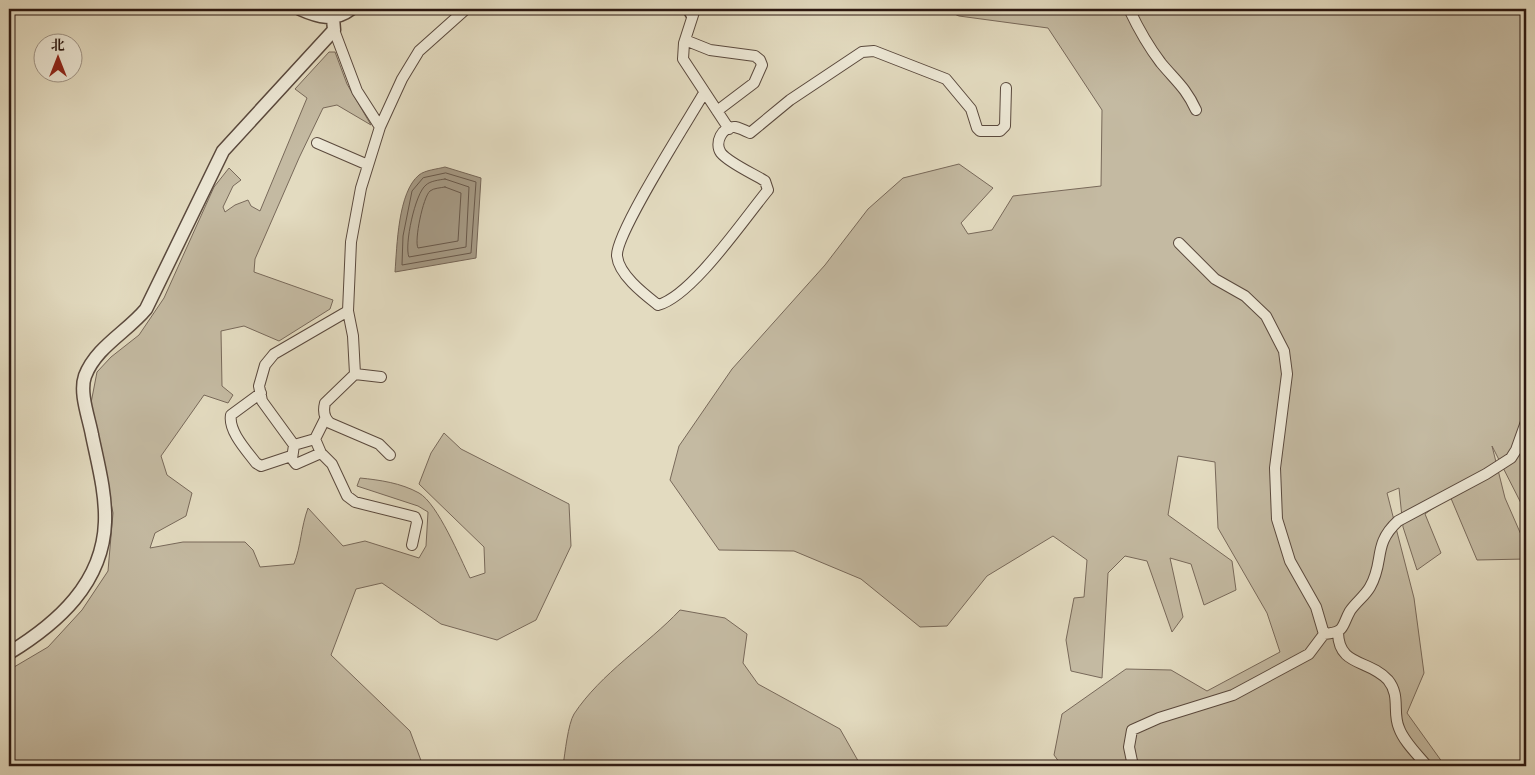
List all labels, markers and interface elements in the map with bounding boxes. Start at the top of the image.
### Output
north arrow [32,32,82,82]
text: 北 [51,37,65,54]

